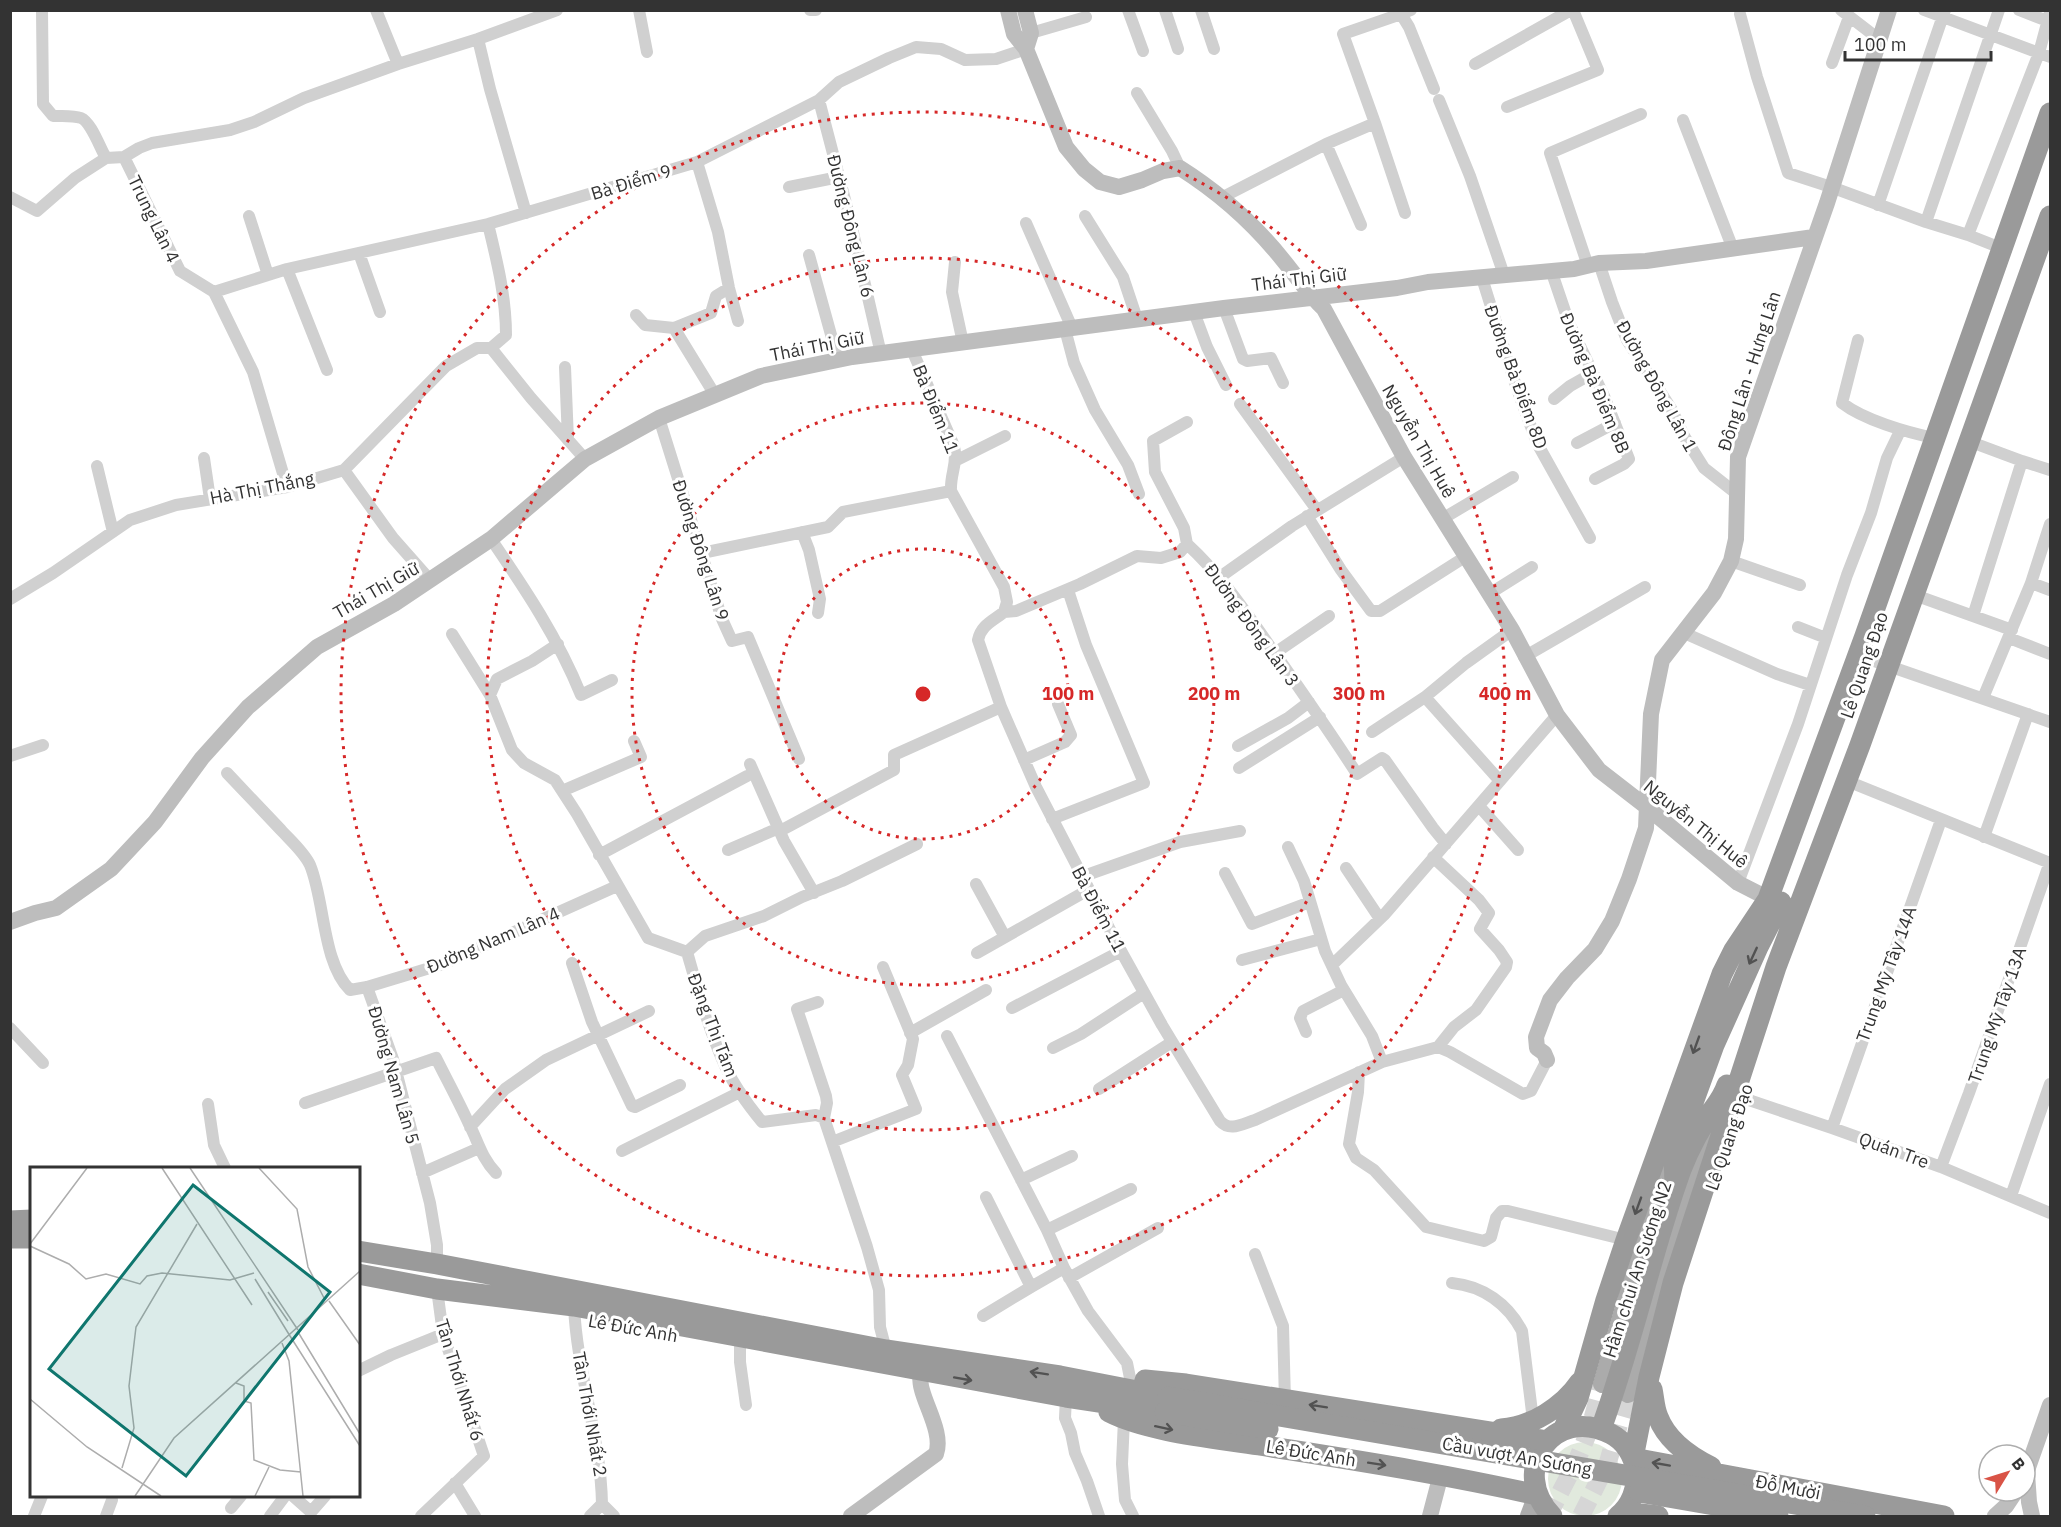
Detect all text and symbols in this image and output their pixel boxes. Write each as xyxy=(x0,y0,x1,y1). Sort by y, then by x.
scale bar xyxy=(1845,24,1990,62)
text: 100 m xyxy=(1854,33,1906,56)
street label: Đường Đông Lân 6 xyxy=(822,152,880,300)
street label: Bà Điểm 9 xyxy=(588,159,674,205)
street label: Trung Lân 4 xyxy=(123,172,185,267)
street label: Thái Thị Giữ xyxy=(1250,262,1349,296)
street label: Đông Lân - Hưng Lân xyxy=(1712,288,1786,454)
street label: Đường Bà Điểm 8D xyxy=(1479,302,1553,452)
street label: Đường Bà Điểm 8B xyxy=(1555,309,1635,457)
street label: Đường Đông Lân 1 xyxy=(1611,316,1703,456)
street label: Thái Thị Giữ xyxy=(768,325,867,366)
street label: Bà Điểm 11 xyxy=(908,361,964,457)
street label: Nguyễn Thị Huê xyxy=(1377,380,1461,502)
street label: Hà Thị Thắng xyxy=(208,467,317,509)
street label: Đường Đông Lân 9 xyxy=(667,477,735,623)
street label: Thái Thị Giữ xyxy=(329,556,424,624)
street label: Đường Đông Lân 3 xyxy=(1200,559,1304,691)
street label: Lê Quang Đạo xyxy=(1835,609,1893,721)
text: 100 m xyxy=(1042,682,1094,705)
text: 200 m xyxy=(1188,682,1240,705)
text: 300 m xyxy=(1333,682,1385,705)
text: 400 m xyxy=(1479,682,1531,705)
centre of rings xyxy=(913,684,933,704)
street label: Nguyễn Thị Huê xyxy=(1639,775,1753,873)
street label: Bà Điểm 11 xyxy=(1067,862,1131,956)
street label: Đường Nam Lân 4 xyxy=(423,901,563,978)
street label: Trung Mỹ Tây 14A xyxy=(1851,902,1921,1045)
street label: Trung Mỹ Tây 13A xyxy=(1963,943,2031,1086)
one-way arrow xyxy=(1747,947,1759,965)
street label: Đặng Thị Tám xyxy=(683,970,743,1080)
street label: Đường Nam Lân 5 xyxy=(363,1003,425,1147)
one-way arrow xyxy=(1690,1035,1701,1054)
street label: Lê Quang Đạo xyxy=(1700,1081,1758,1193)
street label: Quán Tre xyxy=(1856,1127,1932,1173)
inset map xyxy=(30,1167,360,1497)
street label: Hầm chui An Sương N2 xyxy=(1598,1178,1676,1360)
one-way arrow xyxy=(1632,1196,1643,1215)
street label: Lê Đức Anh xyxy=(586,1309,680,1347)
street label: Tân Thới Nhất 6 xyxy=(431,1316,489,1444)
street label: Tân Thới Nhất 2 xyxy=(568,1350,612,1478)
one-way arrow xyxy=(1029,1367,1049,1378)
one-way arrow xyxy=(952,1374,972,1385)
one-way arrow xyxy=(1309,1400,1328,1411)
one-way arrow xyxy=(1154,1423,1173,1434)
street label: Cầu vượt An Sương xyxy=(1440,1432,1594,1481)
street label: Lê Đức Anh xyxy=(1264,1435,1358,1471)
north arrow xyxy=(1977,1443,2037,1503)
text: B xyxy=(2008,1453,2030,1474)
one-way arrow xyxy=(1652,1458,1671,1469)
one-way arrow xyxy=(1367,1459,1386,1470)
street label: Đỗ Mười xyxy=(1753,1469,1823,1505)

